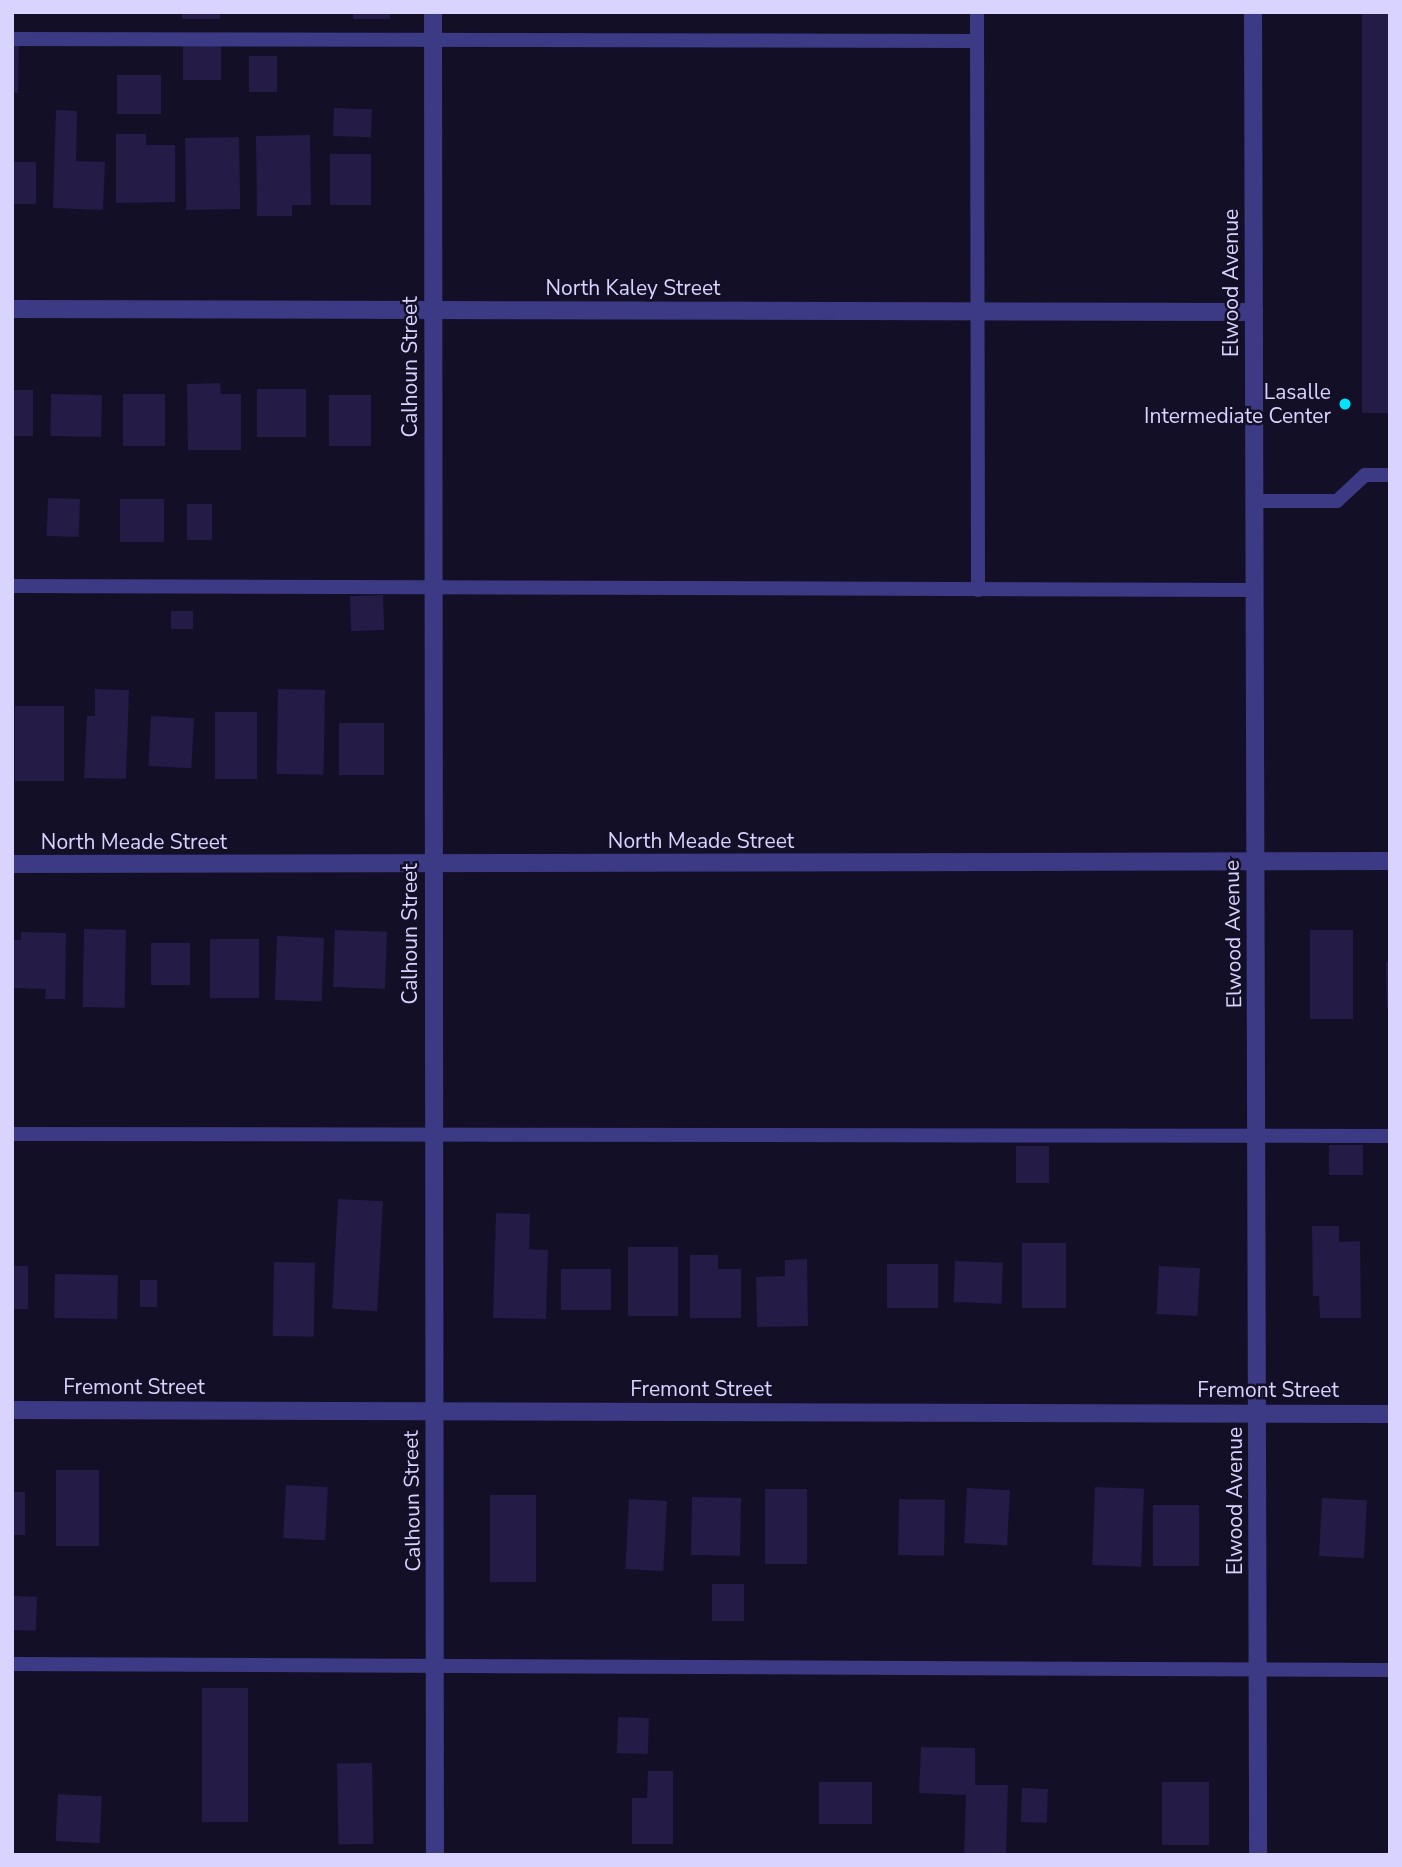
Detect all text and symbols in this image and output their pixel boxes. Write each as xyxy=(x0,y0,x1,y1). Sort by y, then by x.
street label: Elwood Avenue xyxy=(1218,209,1244,357)
street label: North Kaley Street xyxy=(546,275,720,301)
street label: Calhoun Street xyxy=(397,296,423,438)
place label: Lasalle Intermediate Center xyxy=(1144,379,1331,429)
marker: Lasalle Intermediate Center xyxy=(1337,396,1353,412)
street label: North Meade Street xyxy=(608,828,794,854)
street label: North Meade Street xyxy=(41,829,227,855)
street label: Elwood Avenue xyxy=(1219,860,1247,1008)
street label: Calhoun Street xyxy=(397,863,423,1005)
street label: Fremont Street xyxy=(63,1374,205,1400)
street label: Fremont Street xyxy=(630,1376,772,1402)
street label: Fremont Street xyxy=(1197,1377,1339,1403)
street label: Elwood Avenue xyxy=(1222,1427,1248,1575)
street label: Calhoun Street xyxy=(398,1430,426,1572)

